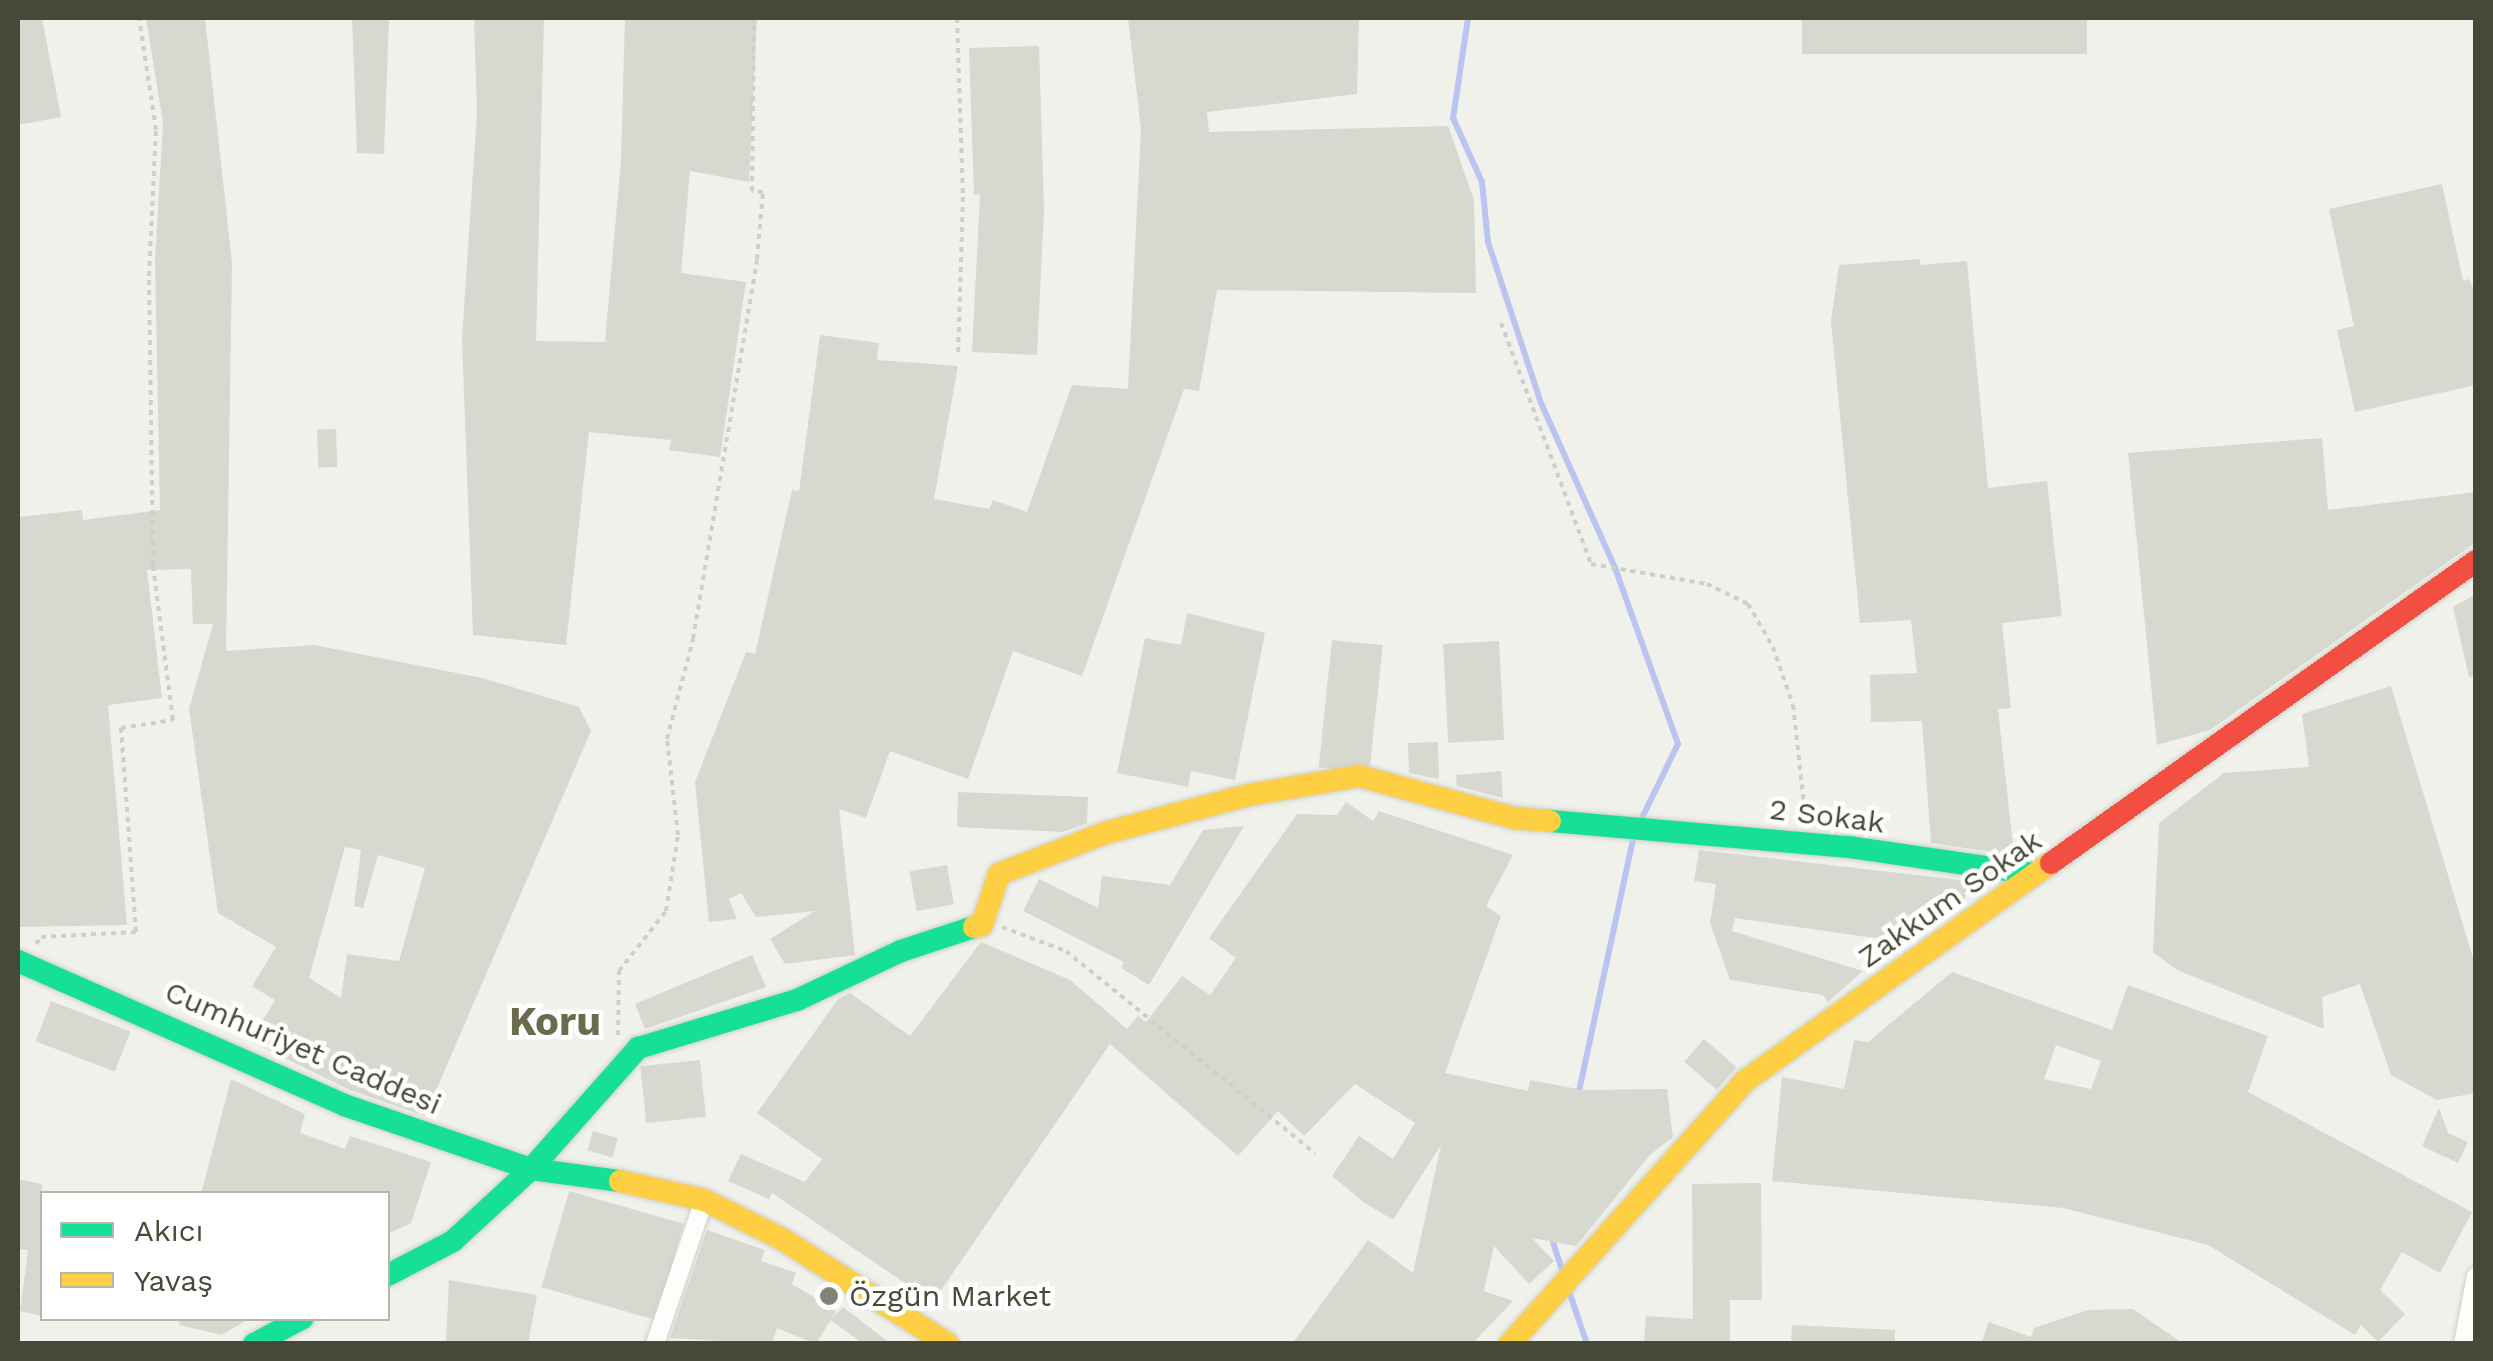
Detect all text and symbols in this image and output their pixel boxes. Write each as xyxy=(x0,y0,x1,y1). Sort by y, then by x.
street label: 2 Sokak xyxy=(1767,791,1887,841)
street label: Zakkum Sokak xyxy=(1852,823,2048,975)
street label: Cumhuriyet Caddesi xyxy=(160,974,446,1122)
district label: Koru xyxy=(509,998,601,1046)
legend xyxy=(40,1191,390,1321)
text: Akıcı xyxy=(134,1213,204,1248)
text: Yavaş xyxy=(134,1263,213,1298)
place label: Özgün Market xyxy=(849,1278,1051,1314)
marker: Özgün Market xyxy=(818,1285,840,1307)

